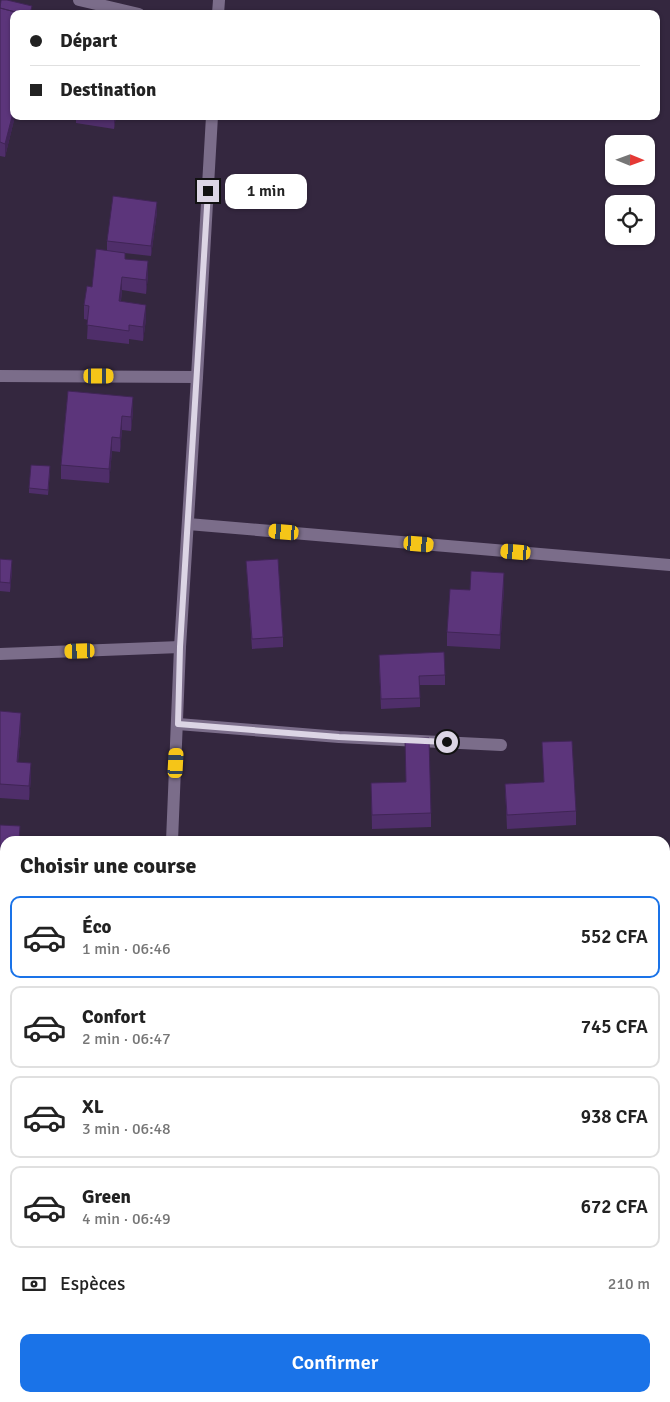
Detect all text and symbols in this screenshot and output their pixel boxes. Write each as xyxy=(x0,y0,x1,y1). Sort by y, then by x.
text: Départ xyxy=(60,29,117,53)
text: Destination xyxy=(60,78,156,102)
north arrow xyxy=(605,135,655,185)
map controls xyxy=(605,135,655,245)
callout: 1 min xyxy=(226,174,308,208)
route end xyxy=(197,180,219,202)
text: 1 min xyxy=(247,181,285,201)
button: locate xyxy=(605,195,655,245)
car xyxy=(84,369,114,384)
car xyxy=(268,523,299,541)
car xyxy=(403,535,434,553)
car xyxy=(500,543,531,561)
car xyxy=(64,643,95,659)
route start xyxy=(436,731,458,753)
car xyxy=(167,748,184,778)
text: Choisir une course xyxy=(20,852,196,879)
icon: car xyxy=(22,915,67,960)
text: Éco xyxy=(82,915,112,939)
text: 552 CFA xyxy=(581,925,648,949)
text: 1 min · 06:46 xyxy=(82,939,171,959)
icon: car xyxy=(22,1005,67,1050)
text: Confort xyxy=(82,1005,146,1029)
text: 745 CFA xyxy=(581,1015,648,1039)
text: 2 min · 06:47 xyxy=(82,1029,171,1049)
icon: car xyxy=(22,1095,67,1140)
text: XL xyxy=(82,1095,104,1119)
text: 938 CFA xyxy=(581,1105,648,1129)
text: 3 min · 06:48 xyxy=(82,1119,171,1139)
icon: car xyxy=(22,1185,67,1230)
text: Green xyxy=(82,1185,131,1209)
text: 672 CFA xyxy=(581,1195,648,1219)
text: 4 min · 06:49 xyxy=(82,1209,171,1229)
icon: cash xyxy=(20,1270,48,1298)
text: Espèces xyxy=(60,1272,125,1296)
text: 210 m xyxy=(608,1274,650,1294)
button: Confirmer xyxy=(20,1334,650,1392)

